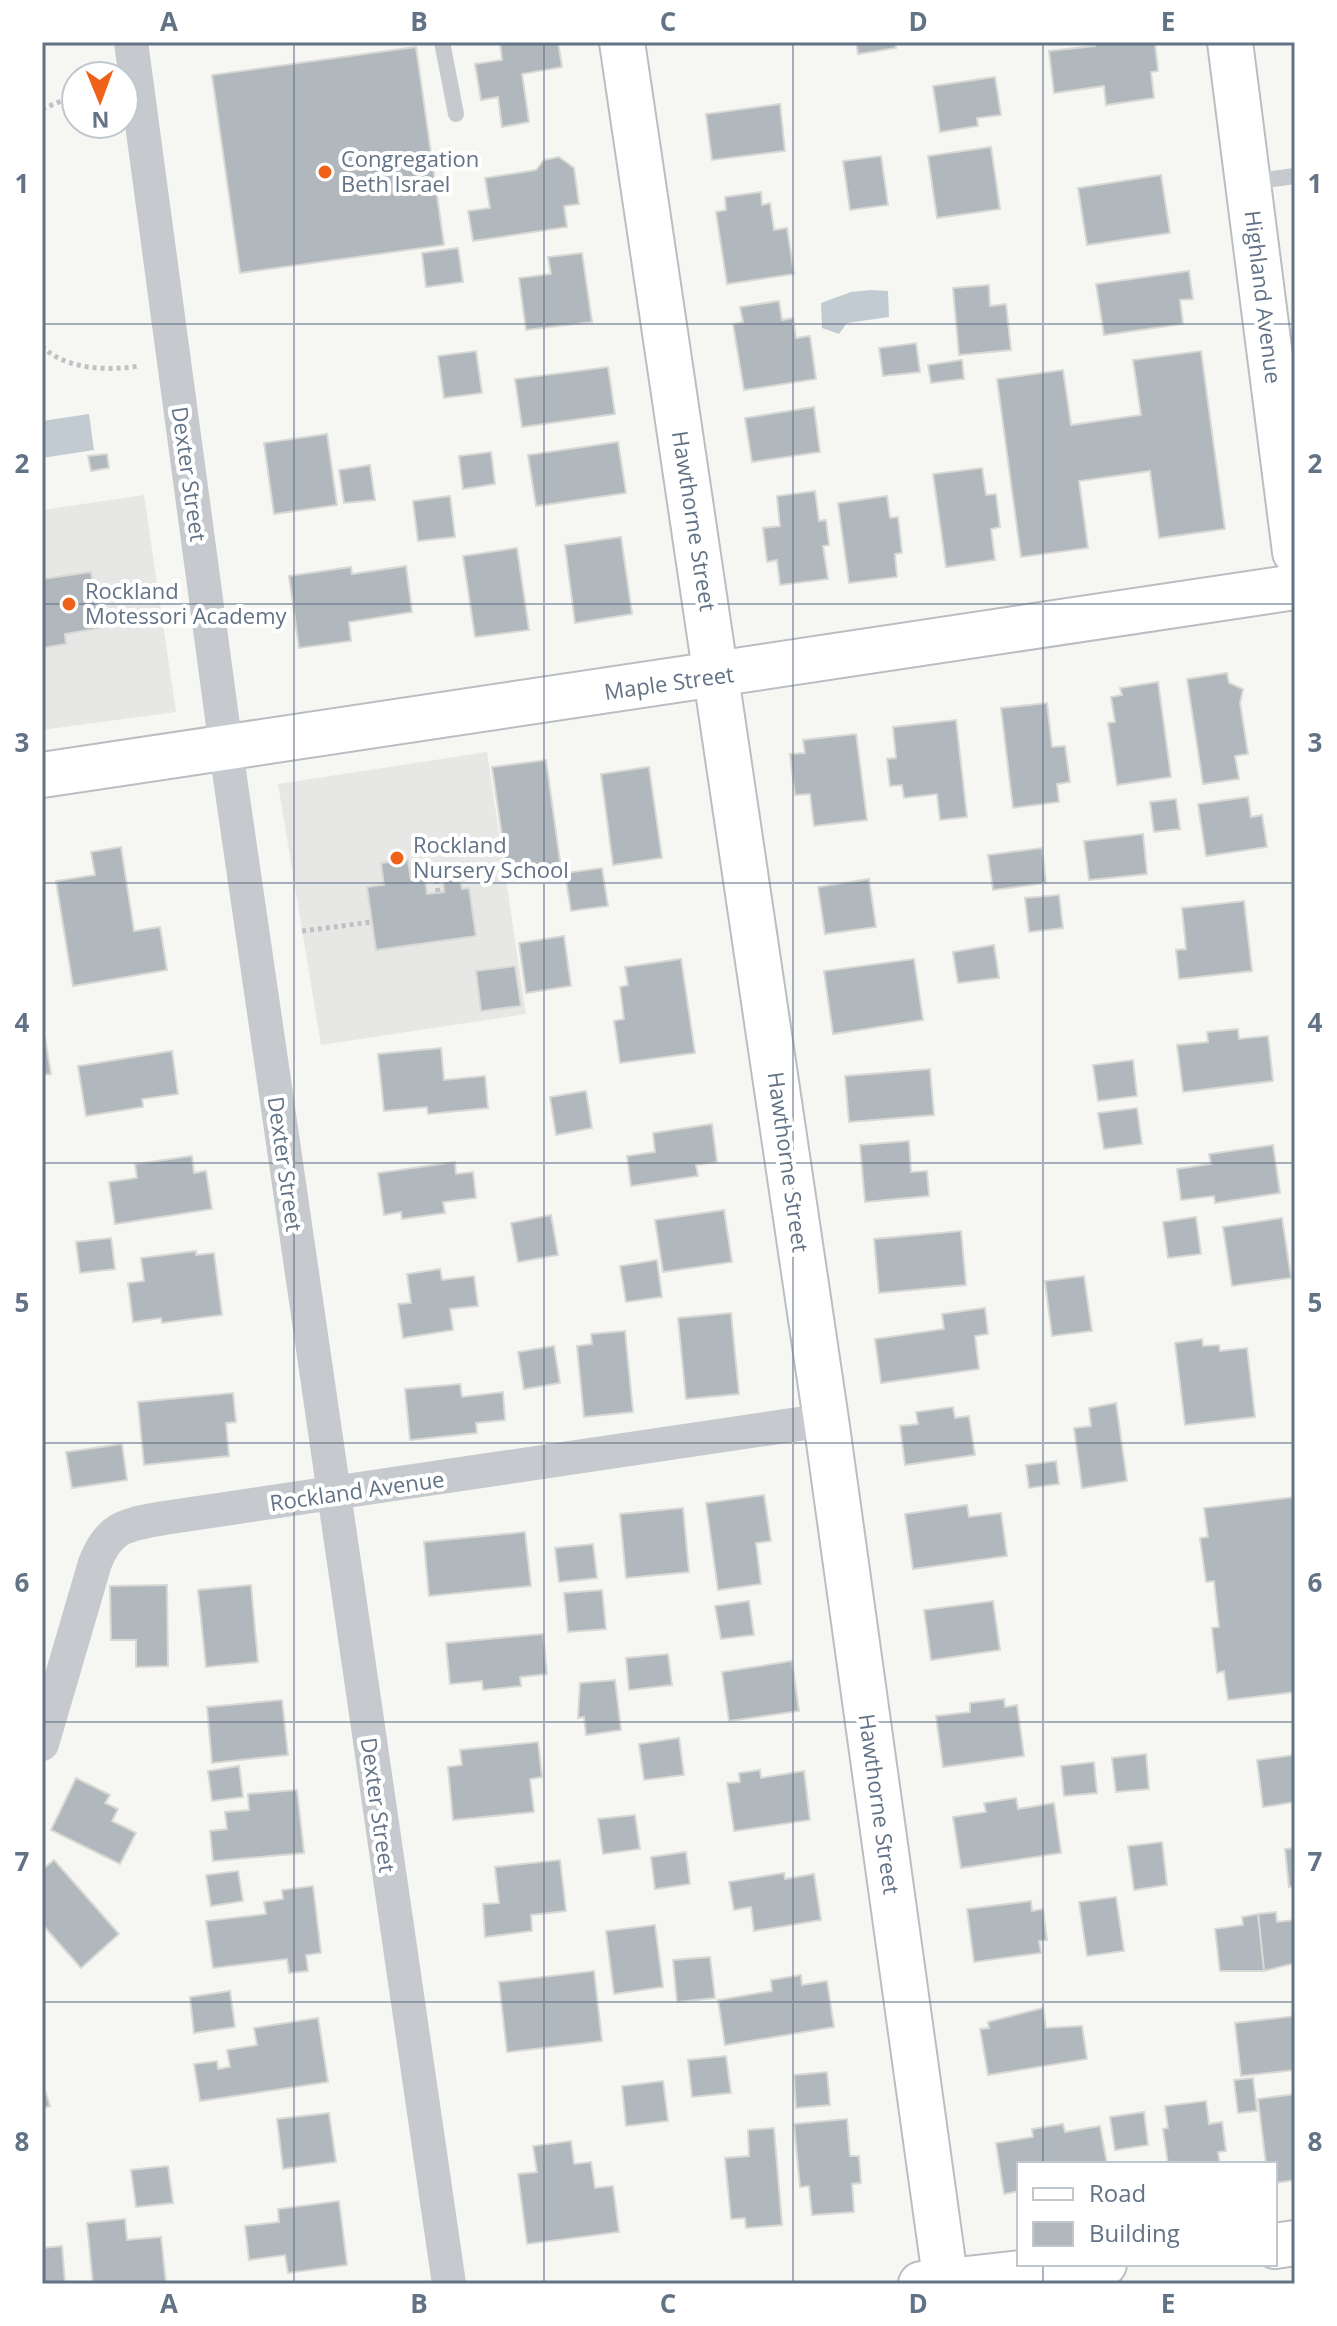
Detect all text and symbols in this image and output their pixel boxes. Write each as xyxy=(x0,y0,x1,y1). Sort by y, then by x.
text: A xyxy=(160,3,178,39)
text: B xyxy=(410,3,428,39)
text: C xyxy=(660,3,676,39)
text: D xyxy=(908,3,928,39)
text: E xyxy=(1161,3,1175,39)
north arrow xyxy=(60,60,140,140)
text: N xyxy=(91,106,110,136)
place label: Congregation Beth Israel xyxy=(341,143,479,198)
marker: Congregation Beth Israel xyxy=(316,163,334,181)
text: 1 xyxy=(15,165,29,201)
text: 1 xyxy=(1308,165,1322,201)
street label: Highland Avenue xyxy=(1238,209,1289,385)
street label: Dexter Street xyxy=(166,404,214,544)
street label: Hawthorne Street xyxy=(666,429,724,613)
text: 2 xyxy=(15,445,30,481)
text: 2 xyxy=(1308,445,1323,481)
place label: Rockland Motessori Academy xyxy=(85,575,288,630)
marker: Rockland Motessori Academy xyxy=(60,595,78,613)
street label: Maple Street xyxy=(602,658,736,706)
text: 3 xyxy=(15,724,29,760)
text: 3 xyxy=(1308,724,1322,760)
place label: Rockland Nursery School xyxy=(413,829,569,884)
marker: Rockland Nursery School xyxy=(388,849,406,867)
text: 4 xyxy=(15,1004,30,1040)
text: 4 xyxy=(1308,1004,1323,1040)
street label: Hawthorne Street xyxy=(761,1070,817,1254)
street label: Dexter Street xyxy=(262,1094,310,1234)
text: 5 xyxy=(15,1284,29,1320)
text: 5 xyxy=(1308,1284,1322,1320)
street label: Rockland Avenue xyxy=(268,1463,446,1517)
text: 6 xyxy=(15,1564,30,1600)
text: 6 xyxy=(1308,1564,1323,1600)
street label: Hawthorne Street xyxy=(852,1712,908,1896)
street label: Dexter Street xyxy=(355,1735,403,1875)
text: 7 xyxy=(15,1843,30,1879)
text: 7 xyxy=(1308,1843,1323,1879)
text: 8 xyxy=(15,2123,29,2159)
text: 8 xyxy=(1308,2123,1322,2159)
legend xyxy=(1017,2162,1277,2266)
text: Road xyxy=(1089,2176,1146,2209)
text: Building xyxy=(1089,2216,1180,2249)
text: A xyxy=(160,2285,178,2321)
text: B xyxy=(410,2285,428,2321)
text: C xyxy=(660,2285,676,2321)
text: D xyxy=(908,2285,928,2321)
text: E xyxy=(1161,2285,1175,2321)

